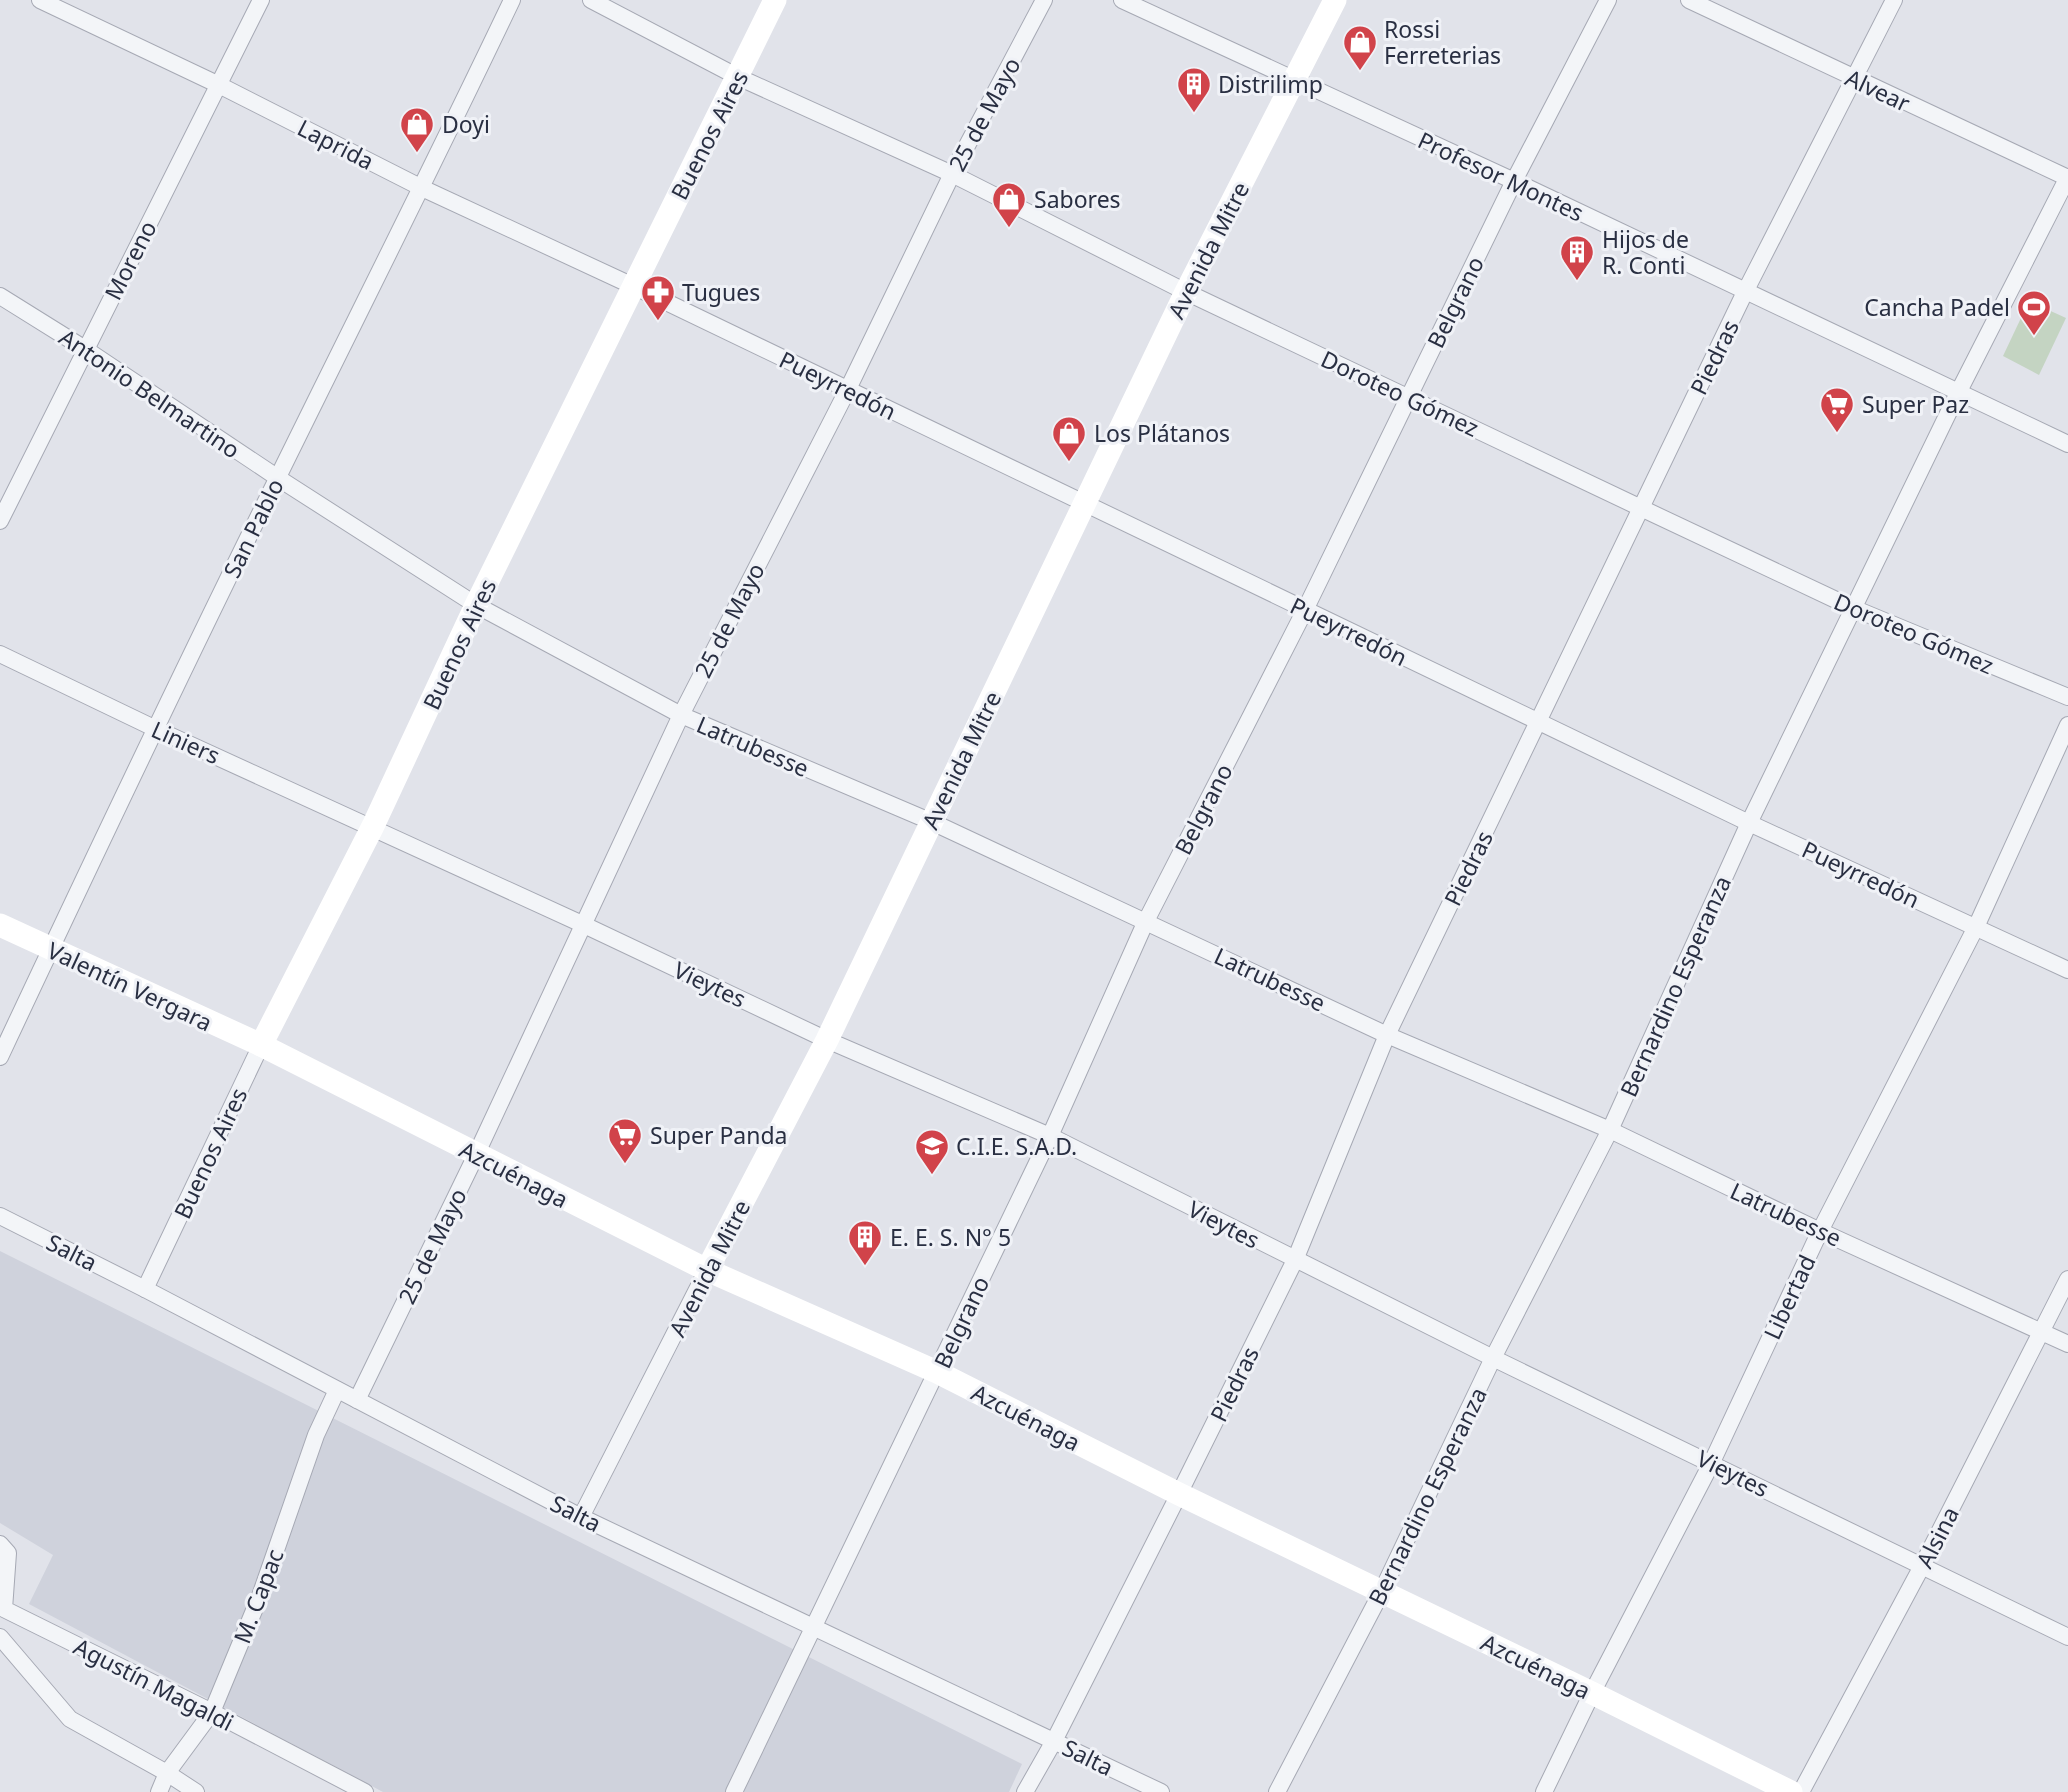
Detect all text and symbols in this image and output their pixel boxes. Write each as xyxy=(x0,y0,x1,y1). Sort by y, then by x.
place label: Rossi Ferreterias xyxy=(1384,13,1501,71)
shop icon: Rossi Ferreterias xyxy=(1341,23,1379,72)
street label: 25 de Mayo xyxy=(941,51,1027,177)
street label: Alvear xyxy=(1841,61,1916,119)
street label: Buenos Aires xyxy=(663,65,755,205)
building icon: Distrilimp xyxy=(1175,65,1213,114)
place label: Distrilimp xyxy=(1218,68,1323,100)
shop icon: Doyi xyxy=(398,105,436,154)
place label: Doyi xyxy=(442,108,490,140)
street label: Laprida xyxy=(292,111,380,177)
street label: Profesor Montes xyxy=(1413,124,1589,228)
street label: Avenida Mitre xyxy=(1160,176,1256,324)
shop icon: Sabores xyxy=(990,180,1028,229)
place label: Sabores xyxy=(1034,183,1121,215)
street label: Moreno xyxy=(96,215,164,305)
place label: Hijos de R. Conti xyxy=(1602,223,1689,281)
building icon: Hijos de R. Conti xyxy=(1558,233,1596,282)
street label: Belgrano xyxy=(1419,251,1491,353)
pharmacy icon: Tugues xyxy=(639,273,677,322)
place label: Tugues xyxy=(682,276,760,308)
sports icon: Cancha Padel xyxy=(2015,288,2053,337)
place label: Cancha Padel xyxy=(1864,291,2010,323)
street label: Piedras xyxy=(1682,314,1746,400)
street label: Antonio Belmartino xyxy=(53,321,247,465)
street label: Doroteo Gómez xyxy=(1316,342,1484,444)
street label: Pueyrredón xyxy=(774,343,902,427)
supermarket icon: Super Paz xyxy=(1818,385,1856,434)
place label: Super Paz xyxy=(1862,388,1969,420)
shop icon: Los Plátanos xyxy=(1050,414,1088,463)
place label: Los Plátanos xyxy=(1094,417,1230,449)
street label: San Pablo xyxy=(215,473,291,583)
street label: 25 de Mayo xyxy=(686,557,772,683)
street label: Buenos Aires xyxy=(415,573,503,715)
street label: Doroteo Gómez xyxy=(1829,585,1999,681)
street label: Pueyrredón xyxy=(1285,589,1413,673)
street label: Avenida Mitre xyxy=(914,686,1008,834)
street label: Latrubesse xyxy=(692,708,814,784)
street label: Liniers xyxy=(147,713,225,771)
street label: Belgrano xyxy=(1166,758,1240,860)
street label: Piedras xyxy=(1436,825,1500,911)
street label: Pueyrredón xyxy=(1797,833,1925,915)
street label: Bernardino Esperanza xyxy=(1612,871,1738,1101)
street label: Valentín Vergara xyxy=(42,934,218,1038)
street label: Latrubesse xyxy=(1209,939,1331,1019)
street label: Vieytes xyxy=(669,953,751,1015)
street label: Buenos Aires xyxy=(166,1082,254,1224)
supermarket icon: Super Panda xyxy=(606,1116,644,1165)
place label: Super Panda xyxy=(650,1119,788,1151)
school or university icon: C.I.E. S.A.D. xyxy=(913,1127,951,1176)
place label: C.I.E. S.A.D. xyxy=(956,1130,1077,1162)
street label: Azcuénaga xyxy=(454,1133,574,1215)
street label: Latrubesse xyxy=(1725,1174,1847,1254)
street label: 25 de Mayo xyxy=(390,1183,474,1309)
street label: Vieytes xyxy=(1183,1192,1265,1256)
street label: Avenida Mitre xyxy=(661,1194,757,1342)
building icon: E. E. S. N° 5 xyxy=(846,1218,884,1267)
place label: E. E. S. N° 5 xyxy=(890,1221,1011,1253)
street label: Salta xyxy=(41,1226,103,1278)
street label: Libertad xyxy=(1755,1249,1823,1345)
street label: Belgrano xyxy=(926,1271,996,1373)
street label: Piedras xyxy=(1202,1341,1266,1427)
street label: Azcuénaga xyxy=(966,1376,1086,1458)
street label: Bernardino Esperanza xyxy=(1360,1382,1494,1610)
street label: Vieytes xyxy=(1692,1442,1774,1504)
street label: Salta xyxy=(545,1487,607,1539)
street label: Alsina xyxy=(1908,1501,1966,1573)
street label: M. Capac xyxy=(225,1544,291,1648)
street label: Azcuénaga xyxy=(1476,1626,1596,1706)
street label: Agustín Magaldi xyxy=(69,1630,239,1738)
street label: Salta xyxy=(1057,1731,1119,1783)

